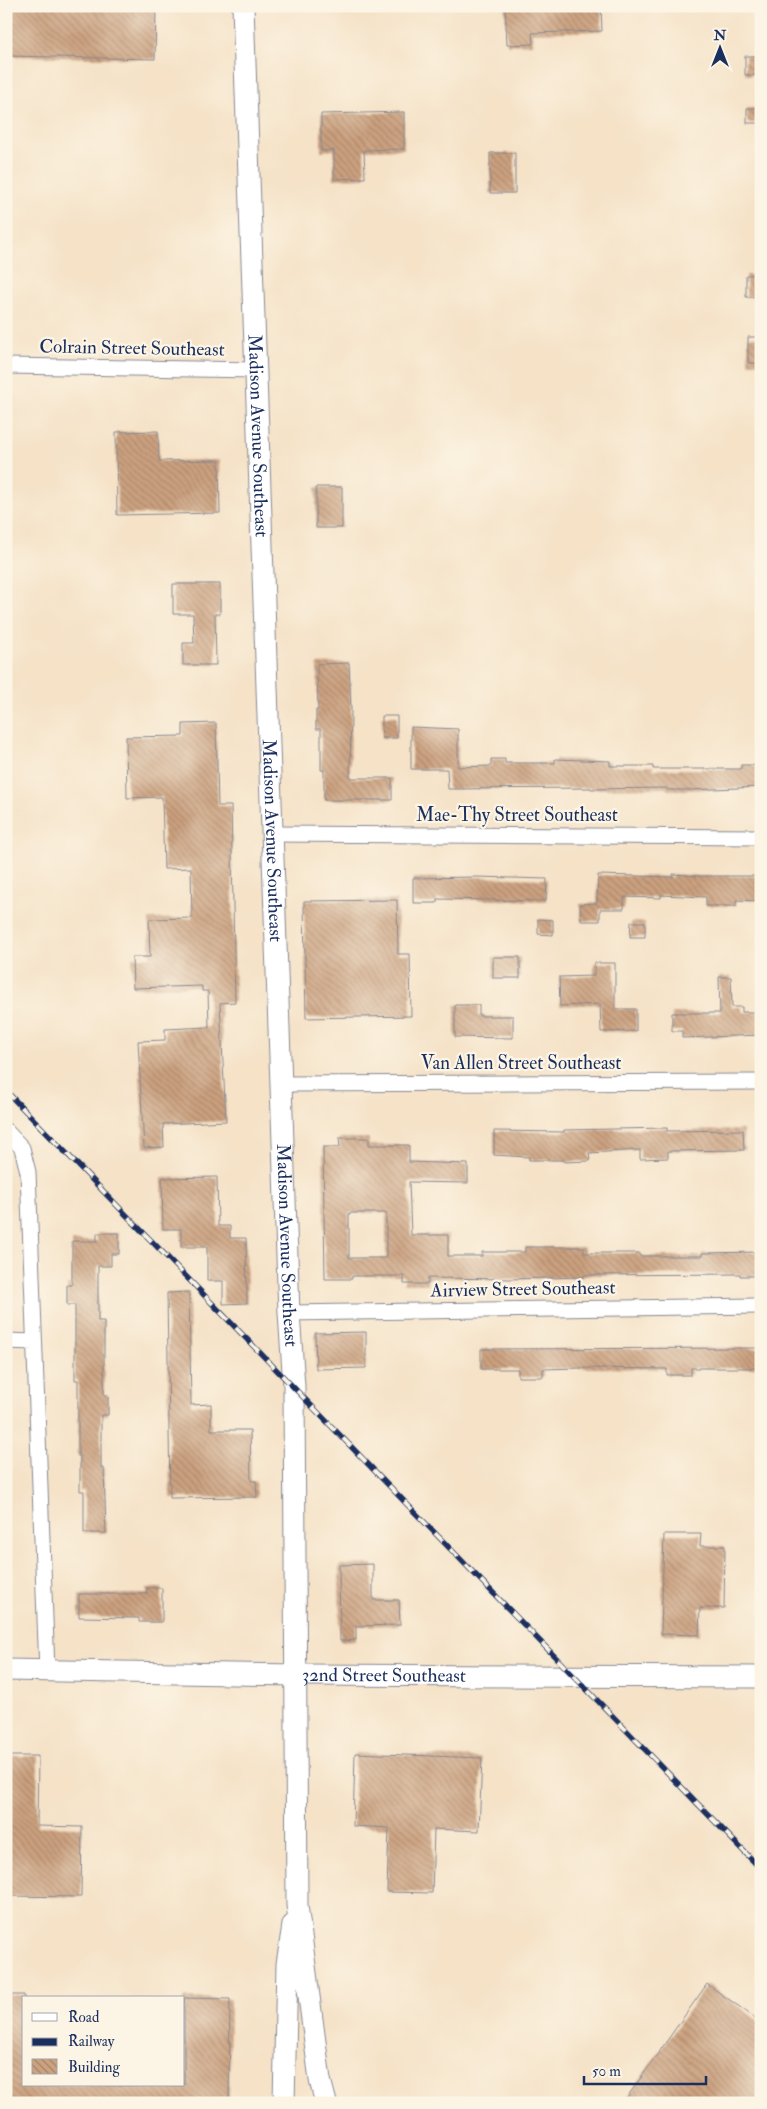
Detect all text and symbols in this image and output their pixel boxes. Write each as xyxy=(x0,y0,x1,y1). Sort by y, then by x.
north arrow xyxy=(694,22,744,72)
text: N xyxy=(713,27,727,44)
street label: Colrain Street Southeast xyxy=(39,334,225,362)
street label: Madison Avenue Southeast xyxy=(243,334,274,538)
street label: Madison Avenue Southeast xyxy=(257,739,288,942)
street label: Mae-Thy Street Southeast xyxy=(416,803,618,827)
street label: Van Allen Street Southeast xyxy=(421,1051,621,1075)
street label: Madison Avenue Southeast xyxy=(271,1143,303,1347)
street label: Airview Street Southeast xyxy=(429,1275,616,1303)
street label: 32nd Street Southeast xyxy=(302,1663,466,1688)
legend xyxy=(22,1996,185,2086)
text: Road xyxy=(68,2008,100,2027)
text: Railway xyxy=(68,2032,115,2051)
scale bar xyxy=(584,2054,707,2086)
text: Building xyxy=(68,2058,120,2077)
text: 50 m xyxy=(592,2062,621,2081)

